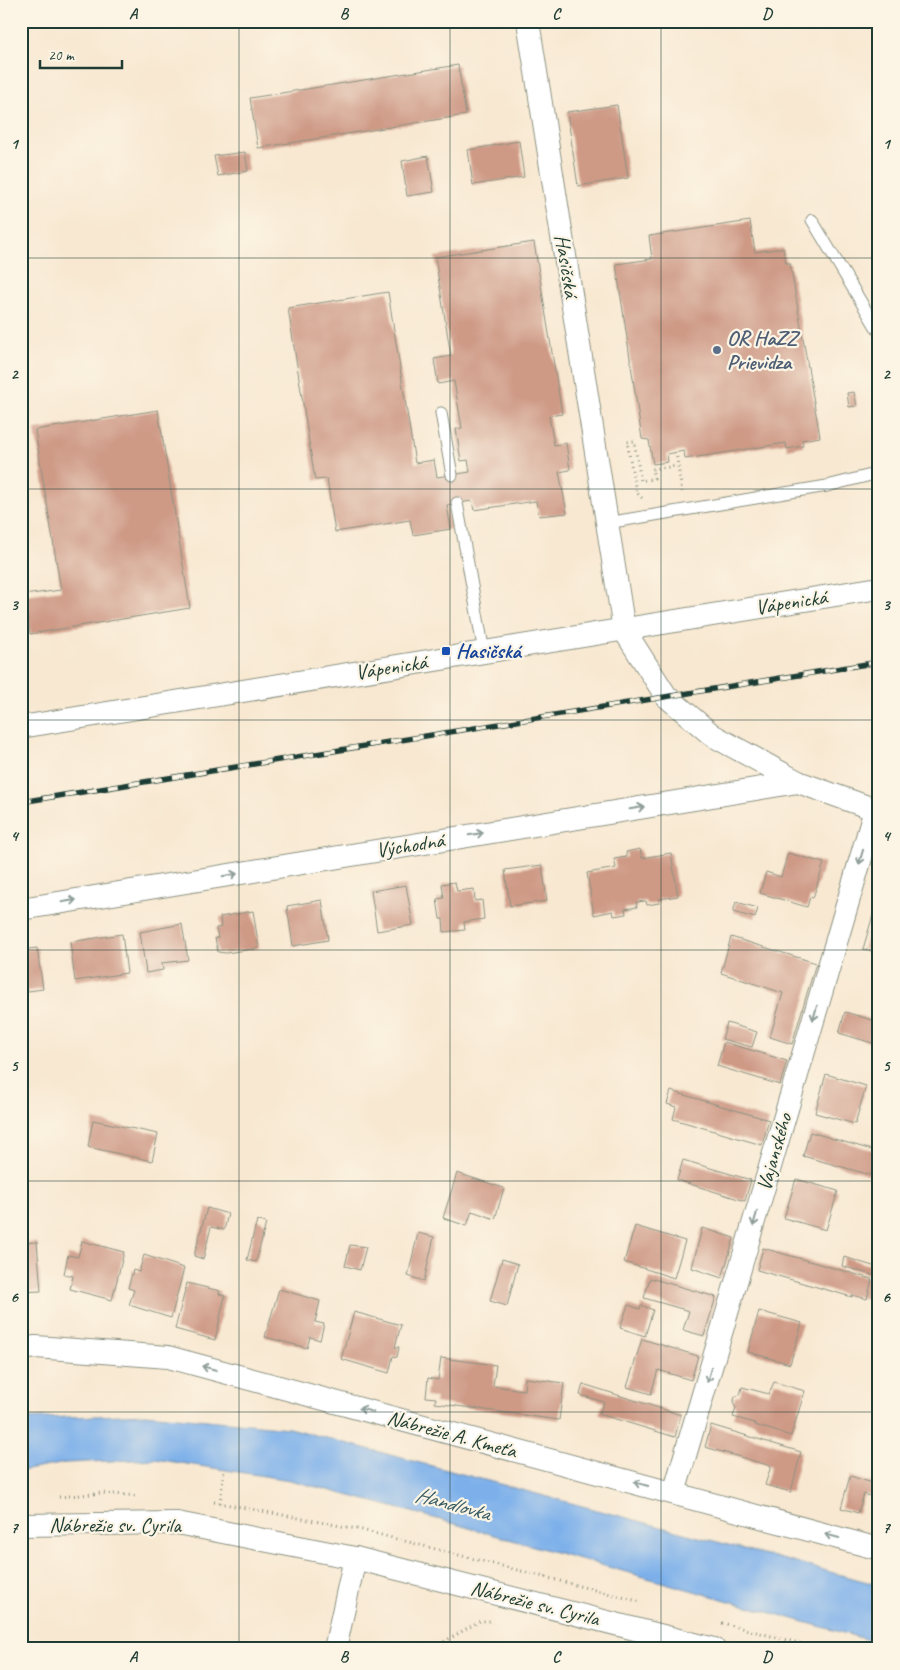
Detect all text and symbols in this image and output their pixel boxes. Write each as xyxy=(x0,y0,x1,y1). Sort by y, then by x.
text: A xyxy=(129,4,139,24)
text: B xyxy=(340,4,350,24)
text: C xyxy=(552,4,562,24)
text: D xyxy=(762,4,773,24)
scale bar xyxy=(40,38,122,70)
text: 20 m xyxy=(48,46,75,65)
text: 1 xyxy=(10,134,19,154)
text: 1 xyxy=(882,134,891,154)
street label: Hasičská xyxy=(549,233,585,301)
place label: OR HaZZ Prievidza xyxy=(727,325,801,375)
marker: OR HaZZ Prievidza xyxy=(711,344,723,356)
text: 2 xyxy=(10,364,19,384)
text: 2 xyxy=(882,364,891,384)
street label: Vápenická xyxy=(753,583,831,620)
text: 3 xyxy=(10,595,19,615)
text: 3 xyxy=(882,595,891,615)
place label: Hasičská xyxy=(456,638,523,664)
marker: Hasičská xyxy=(440,645,452,657)
street label: Vápenická xyxy=(353,648,431,685)
one-way arrow xyxy=(628,803,644,813)
text: 4 xyxy=(10,826,19,846)
street label: Východná xyxy=(374,826,448,863)
text: 4 xyxy=(882,826,891,846)
one-way arrow xyxy=(468,829,484,839)
one-way arrow xyxy=(856,849,866,865)
one-way arrow xyxy=(221,869,237,879)
one-way arrow xyxy=(61,895,77,905)
one-way arrow xyxy=(810,1005,820,1021)
text: 5 xyxy=(11,1056,20,1076)
text: 5 xyxy=(883,1056,892,1076)
street label: Vajanského xyxy=(751,1109,798,1194)
one-way arrow xyxy=(749,1211,759,1227)
text: 6 xyxy=(10,1287,19,1307)
text: 6 xyxy=(882,1287,891,1307)
one-way arrow xyxy=(201,1363,217,1372)
one-way arrow xyxy=(703,1367,713,1383)
street label: Nábrežie A. Kmeťa xyxy=(384,1404,521,1464)
one-way arrow xyxy=(358,1405,374,1415)
one-way arrow xyxy=(634,1479,650,1489)
water label: Handlovka xyxy=(412,1481,496,1528)
street label: Nábrežie sv. Cyrila xyxy=(49,1512,182,1538)
text: 7 xyxy=(10,1518,19,1538)
text: 7 xyxy=(882,1518,891,1538)
one-way arrow xyxy=(824,1531,840,1540)
street label: Nábrežie sv. Cyrila xyxy=(468,1574,604,1632)
text: A xyxy=(129,1647,139,1667)
text: B xyxy=(340,1647,350,1667)
text: C xyxy=(552,1647,562,1667)
text: D xyxy=(762,1647,773,1667)

